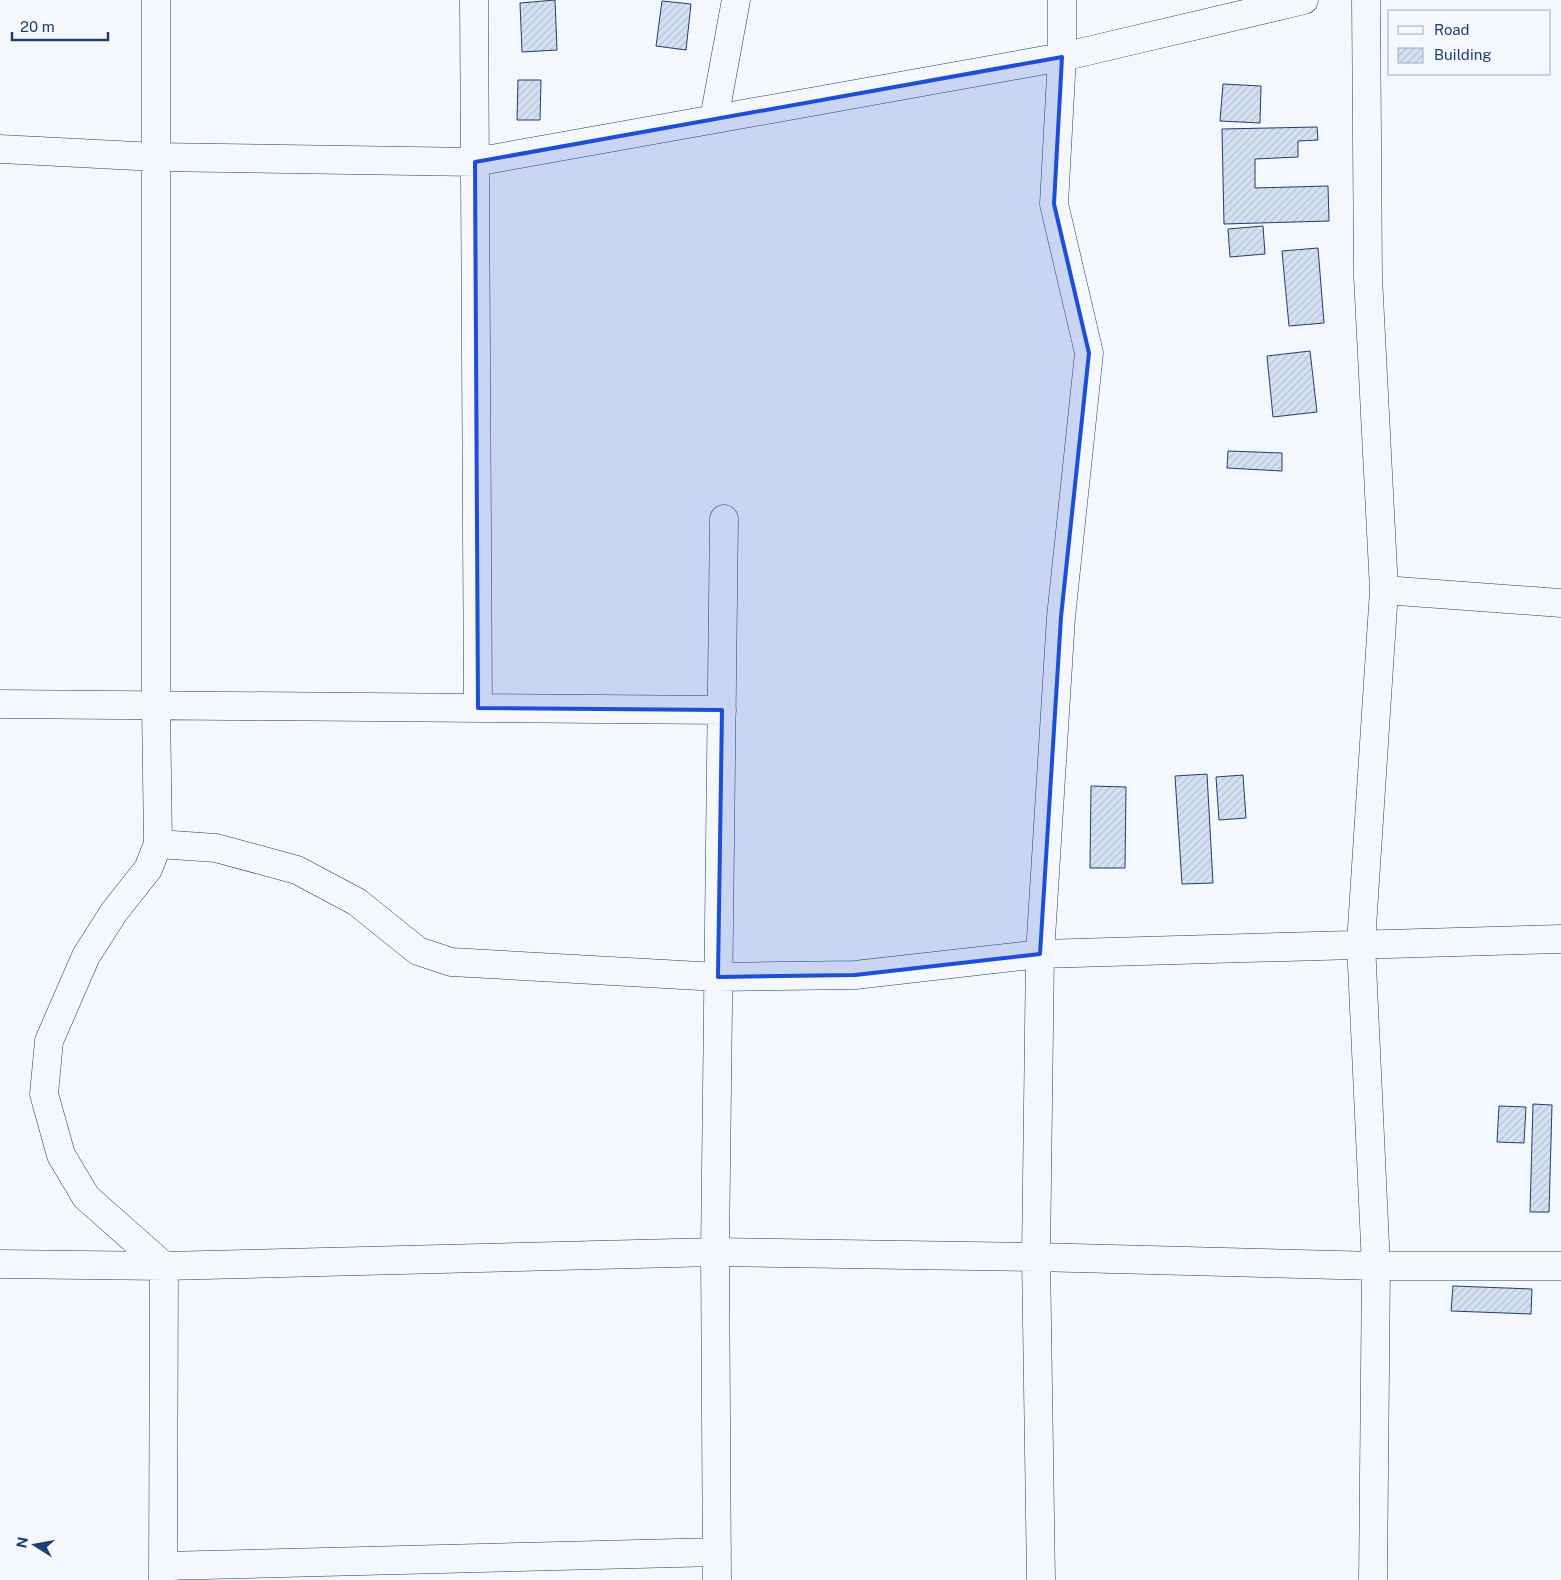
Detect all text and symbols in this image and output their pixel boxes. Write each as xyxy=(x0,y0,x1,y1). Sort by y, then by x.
scale bar xyxy=(12,10,109,42)
legend xyxy=(1388,10,1551,75)
text: 20 m xyxy=(20,18,55,35)
text: Road xyxy=(1434,21,1470,38)
text: Building xyxy=(1434,46,1492,63)
north arrow xyxy=(10,1520,60,1570)
text: N xyxy=(13,1536,31,1549)

